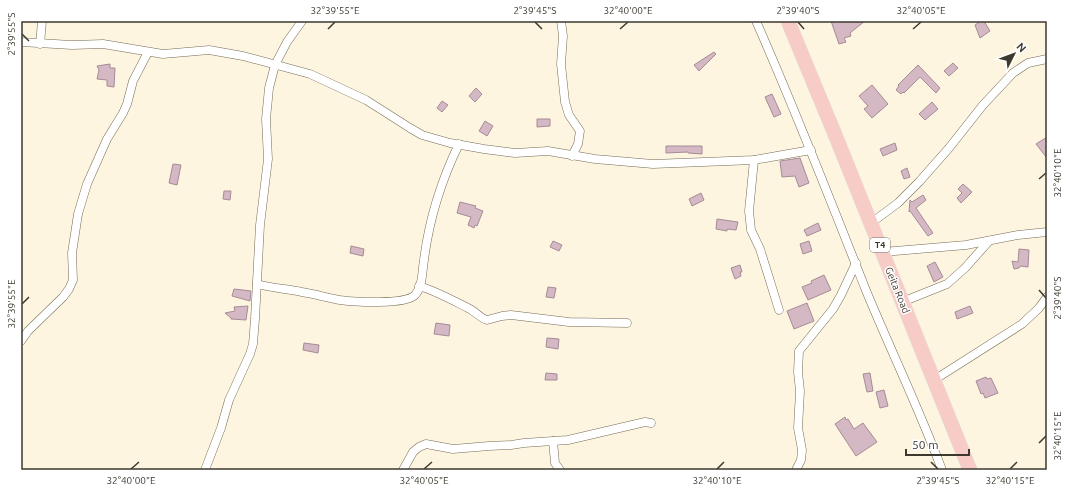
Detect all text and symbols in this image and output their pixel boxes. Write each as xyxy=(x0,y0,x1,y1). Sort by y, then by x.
text: 32°39'55"E xyxy=(310,5,360,16)
text: 2°39'45"S xyxy=(513,5,557,16)
text: 32°40'00"E xyxy=(603,5,653,16)
text: 2°39'40"S xyxy=(776,5,820,16)
text: 32°40'05"E xyxy=(896,5,946,16)
text: 2°39'55"S xyxy=(6,12,17,56)
north arrow xyxy=(994,34,1034,74)
text: N xyxy=(1014,40,1029,54)
text: 32°40'10"E xyxy=(1052,148,1063,198)
road number: T4 xyxy=(870,238,890,252)
street label: Geita Road xyxy=(883,265,912,315)
text: 2°39'40"S xyxy=(1052,276,1063,320)
text: 32°39'55"E xyxy=(6,279,17,329)
text: 32°40'15"E xyxy=(1052,411,1063,461)
scale bar xyxy=(906,431,969,457)
text: 50 m xyxy=(912,438,939,451)
text: 32°40'00"E xyxy=(106,475,156,486)
text: 32°40'05"E xyxy=(399,475,449,486)
text: 32°40'10"E xyxy=(692,475,742,486)
text: 2°39'45"S xyxy=(916,475,960,486)
text: 32°40'15"E xyxy=(985,475,1035,486)

